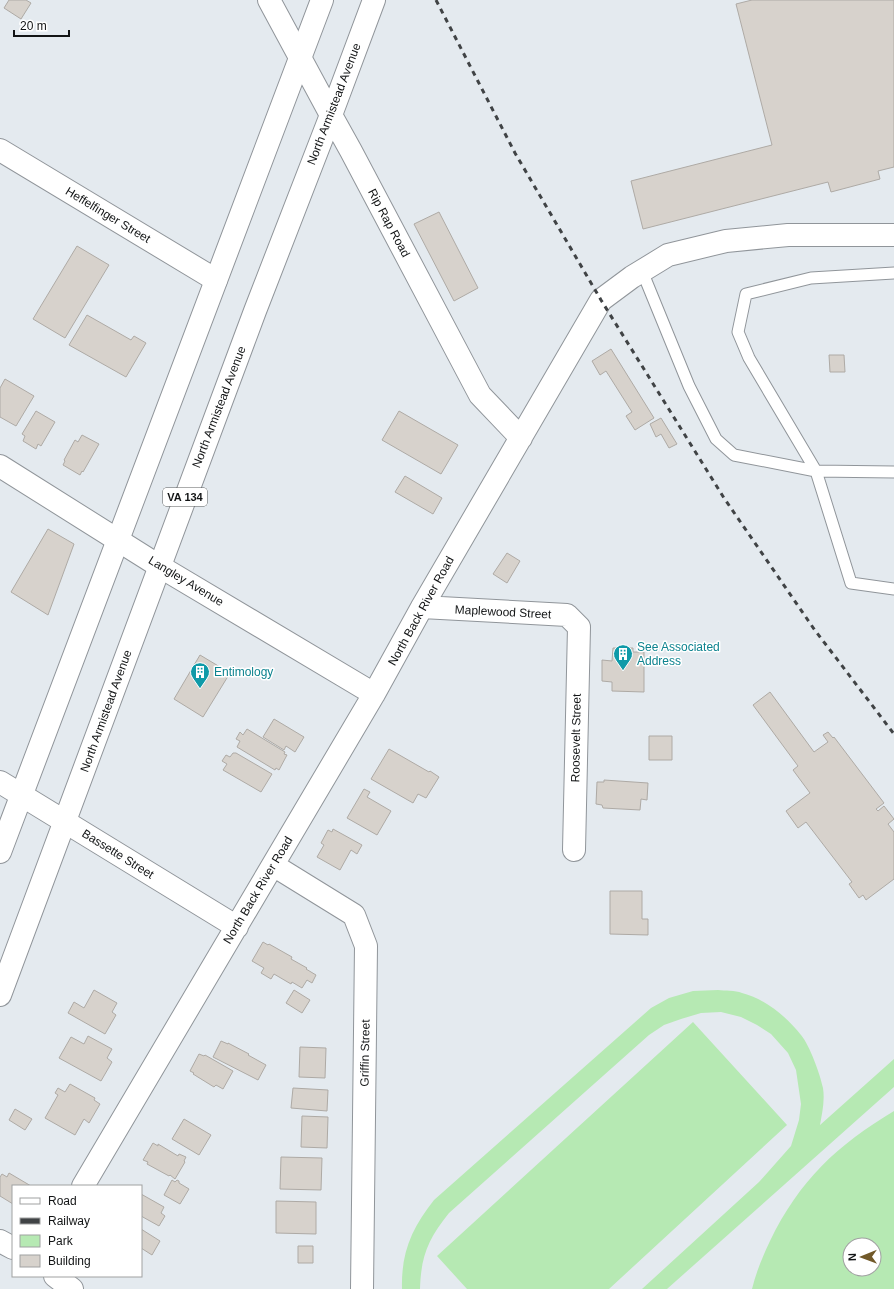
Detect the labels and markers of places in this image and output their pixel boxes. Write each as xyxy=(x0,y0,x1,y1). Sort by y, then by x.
place label: See Associated Address xyxy=(637,640,720,668)
building icon: See Associated Address xyxy=(612,643,634,671)
building icon: Entimology xyxy=(189,661,211,689)
place label: Entimology xyxy=(214,665,273,679)

